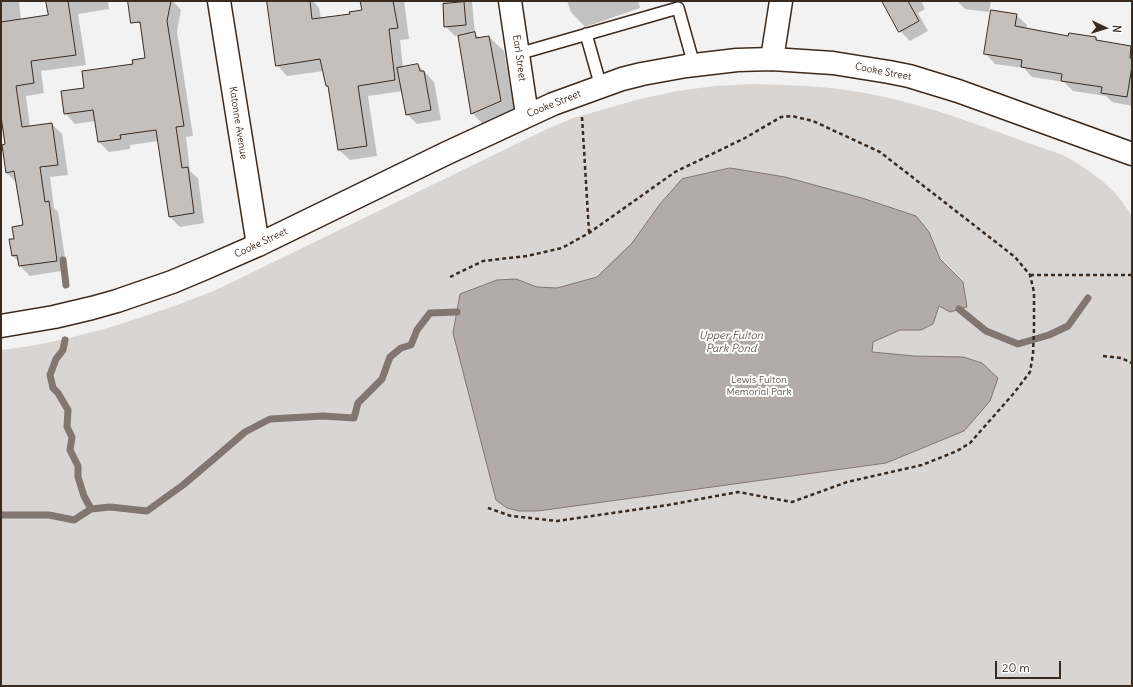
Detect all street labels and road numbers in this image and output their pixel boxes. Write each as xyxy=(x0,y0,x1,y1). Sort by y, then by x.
street label: Earl Street xyxy=(510,34,528,82)
street label: Cooke Street xyxy=(854,61,912,83)
street label: Katonne Avenue xyxy=(226,86,250,160)
street label: Cooke Street xyxy=(525,88,583,120)
street label: Cooke Street xyxy=(233,225,289,261)

